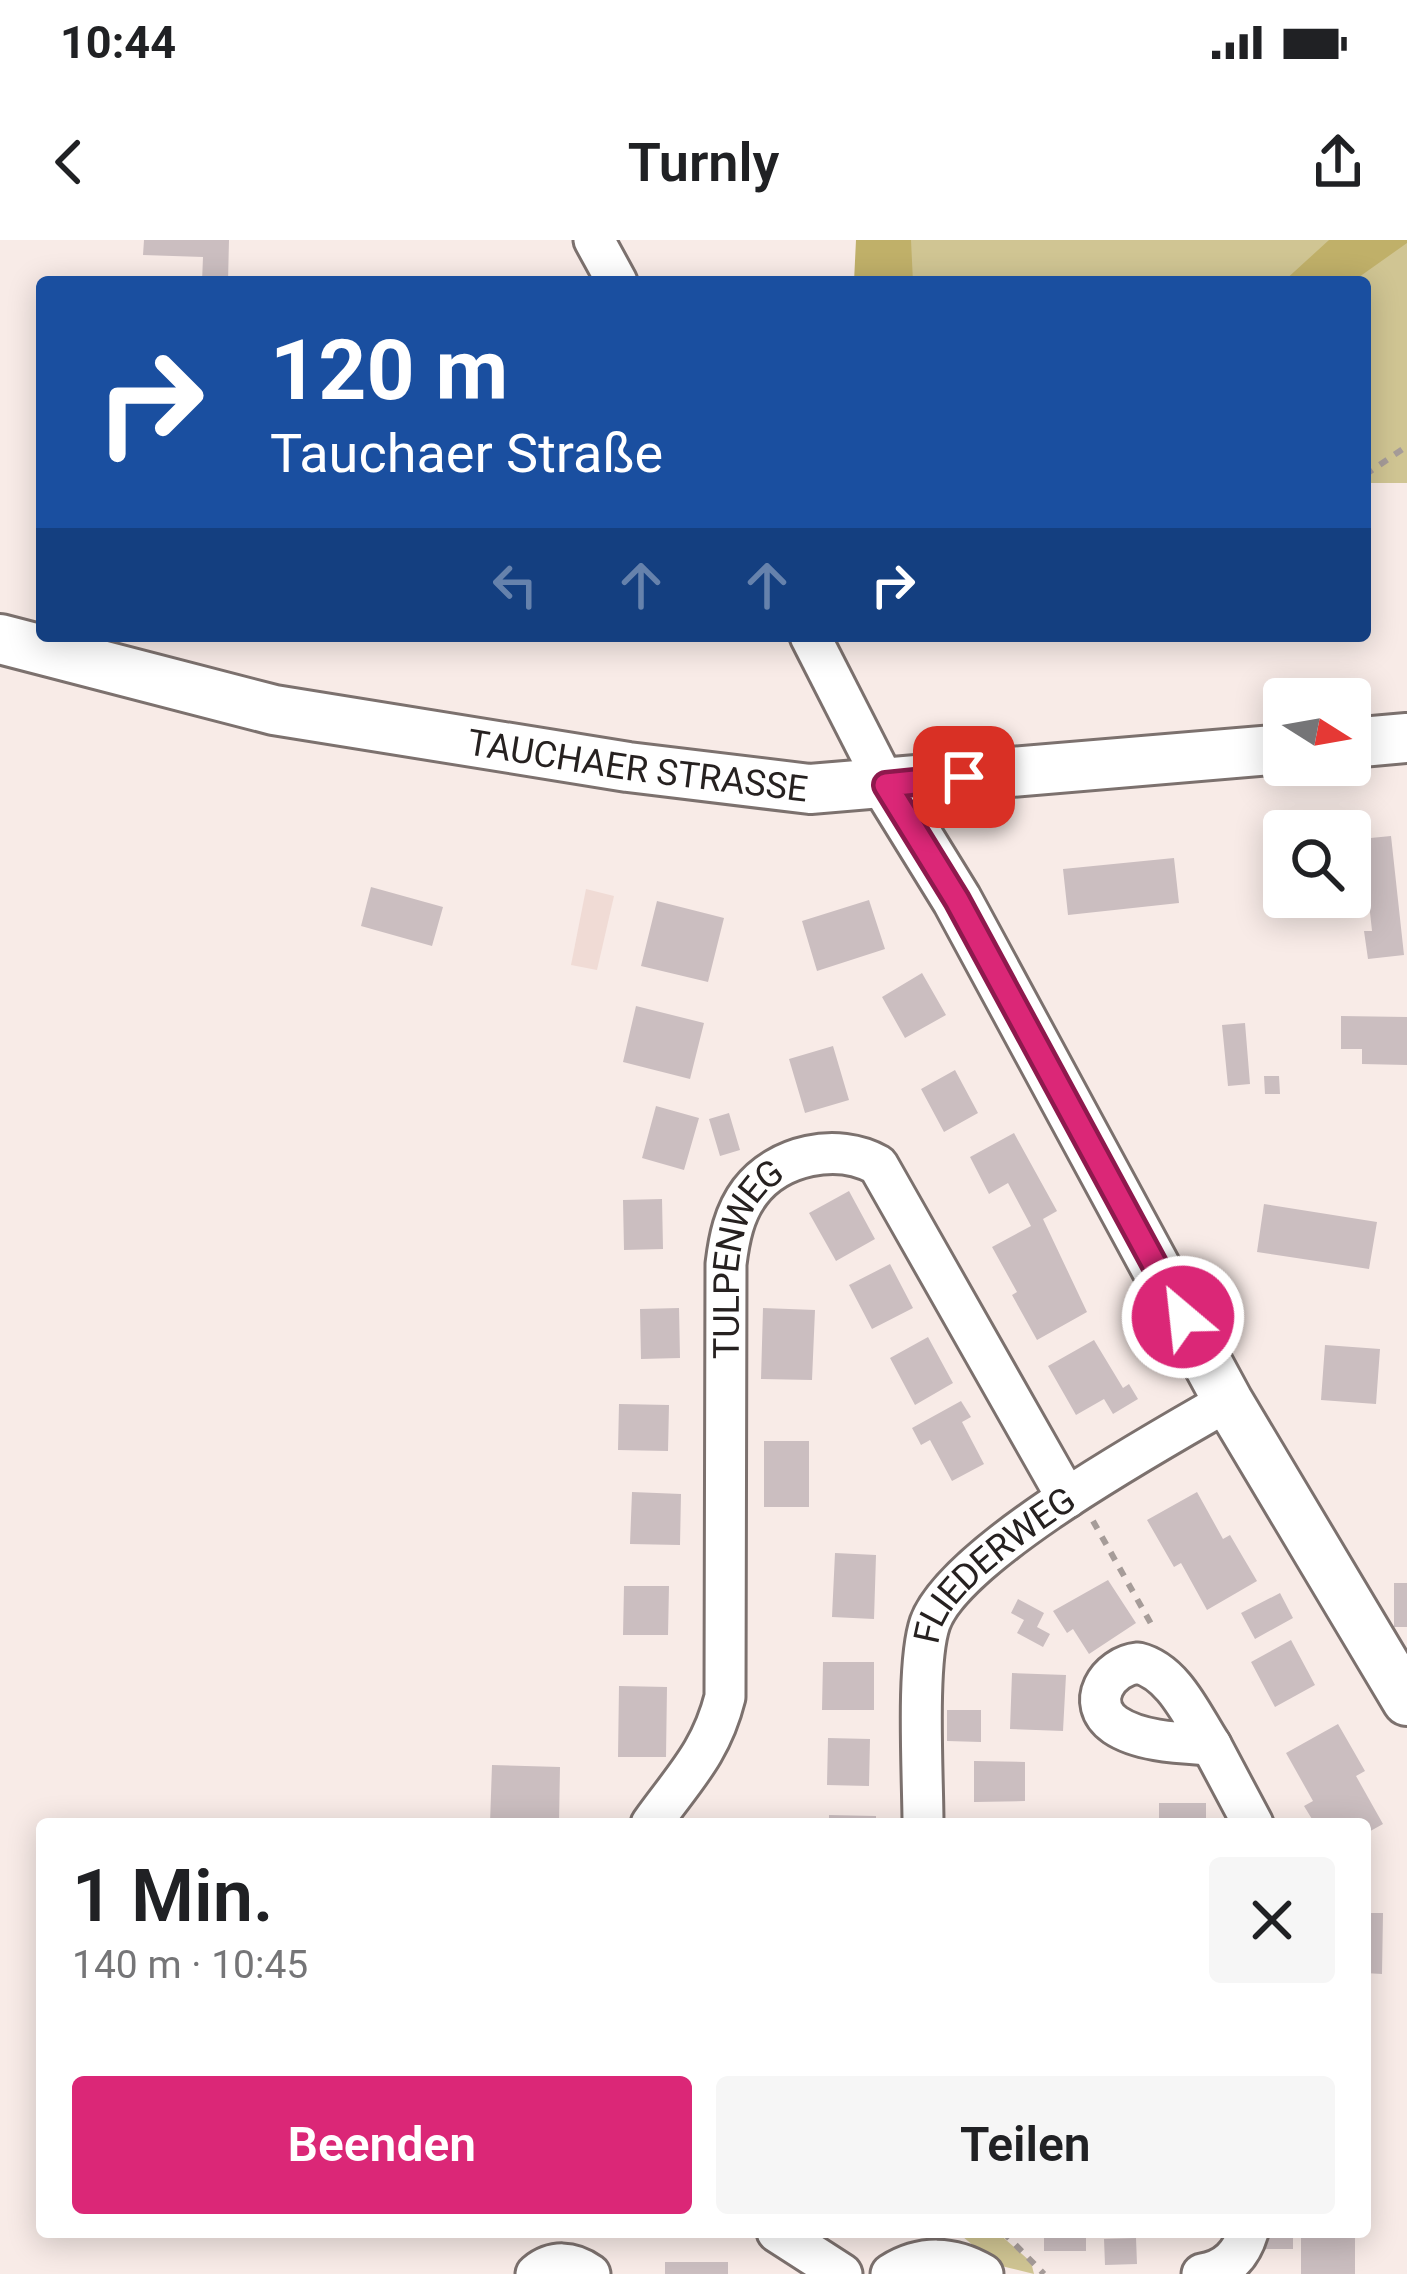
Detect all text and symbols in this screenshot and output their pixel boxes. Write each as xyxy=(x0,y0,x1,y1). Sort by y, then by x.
text: 10:44 xyxy=(60,16,176,69)
icon: back xyxy=(36,129,102,195)
icon: share xyxy=(1305,129,1371,195)
text: Turnly xyxy=(628,131,779,194)
text: 120 m xyxy=(270,321,508,420)
icon: right xyxy=(72,324,228,480)
text: Tauchaer Straße xyxy=(270,422,663,485)
icon: left xyxy=(482,552,548,618)
icon: ahead xyxy=(608,552,674,618)
icon: ahead xyxy=(734,552,800,618)
icon: right xyxy=(860,552,926,618)
north arrow xyxy=(1263,678,1371,786)
map controls xyxy=(1263,678,1371,918)
street label: TAUCHAER STRASSE xyxy=(465,721,810,811)
pin xyxy=(913,726,1015,828)
icon: arrive xyxy=(931,744,997,810)
button: search xyxy=(1263,810,1371,918)
street label: TULPENWEG xyxy=(705,1151,791,1359)
position arrow xyxy=(1120,1254,1246,1380)
street label: FLIEDERWEG xyxy=(906,1478,1083,1647)
text: 1 Min. xyxy=(72,1854,273,1939)
button: close xyxy=(1209,1857,1335,1983)
text: 140 m · 10:45 xyxy=(72,1942,308,1988)
button: Beenden xyxy=(72,2076,692,2214)
button: Teilen xyxy=(716,2076,1335,2214)

